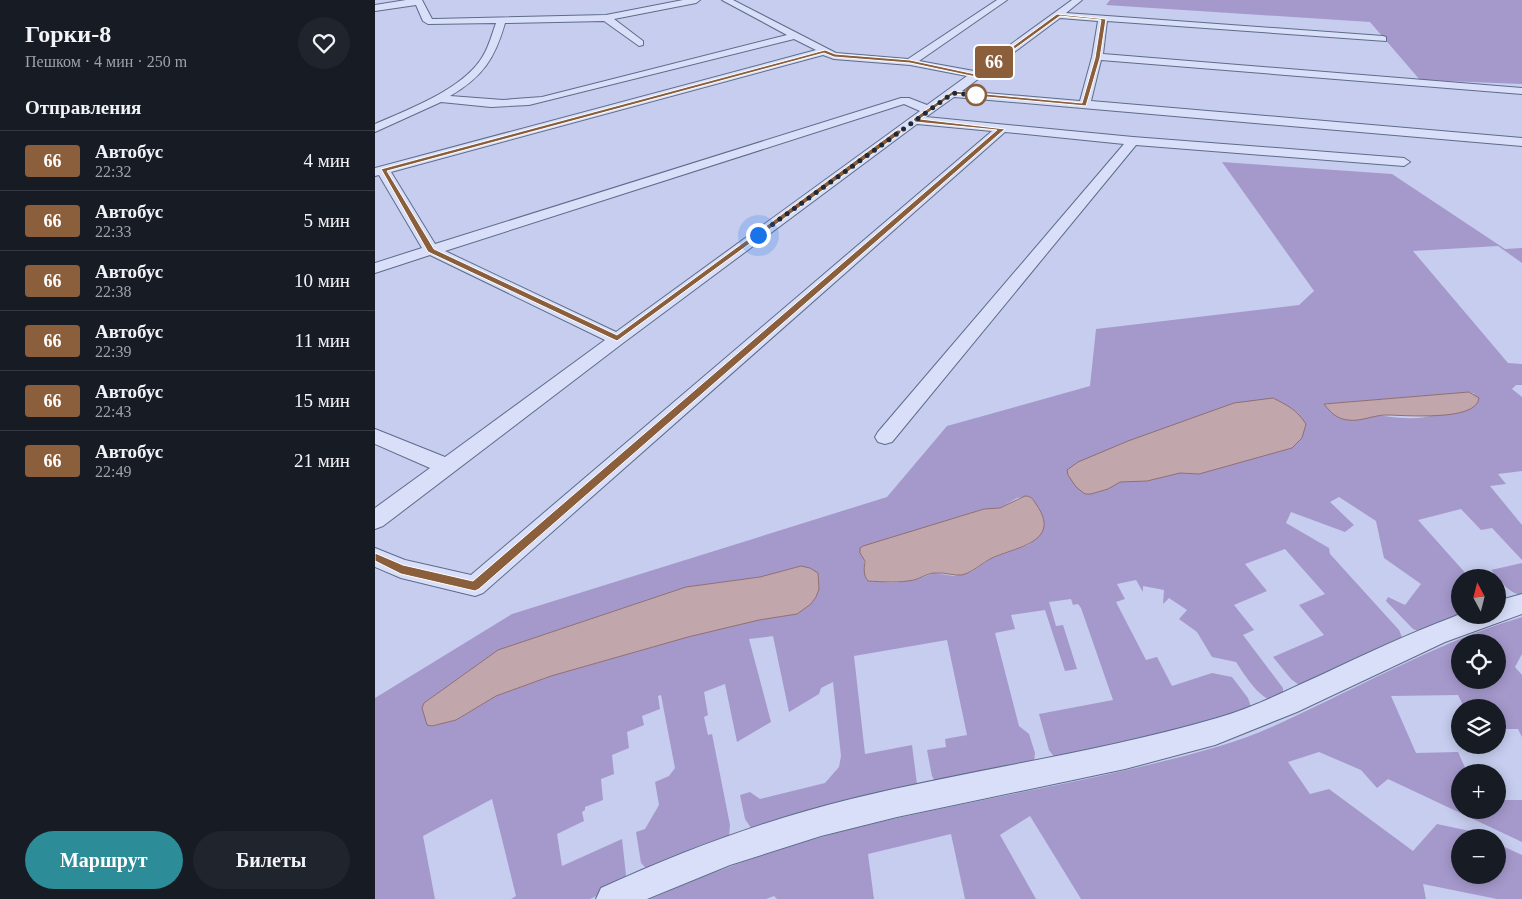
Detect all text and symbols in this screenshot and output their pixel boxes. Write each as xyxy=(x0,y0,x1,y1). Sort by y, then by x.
button: heart xyxy=(298,17,350,69)
text: Горки-8 xyxy=(25,21,111,47)
line badge: 66 xyxy=(971,46,1017,78)
text: 66 xyxy=(985,52,1003,72)
text: Пешком · 4 мин · 250 m xyxy=(25,53,187,70)
unlabelled marker xyxy=(965,84,987,106)
text: Отправления xyxy=(25,97,141,118)
text: Автобус xyxy=(95,141,163,162)
text: 4 мин xyxy=(303,150,350,171)
text: 66 xyxy=(44,151,62,171)
text: 22:32 xyxy=(95,163,131,180)
text: Автобус xyxy=(95,201,163,222)
text: 5 мин xyxy=(303,210,350,231)
text: 66 xyxy=(44,211,62,231)
text: 22:33 xyxy=(95,223,131,240)
your location xyxy=(746,223,771,248)
text: Автобус xyxy=(95,261,163,282)
text: 10 мин xyxy=(294,270,350,291)
text: 66 xyxy=(44,271,62,291)
text: 22:38 xyxy=(95,283,131,300)
text: Автобус xyxy=(95,321,163,342)
text: 11 мин xyxy=(295,330,350,351)
text: 66 xyxy=(44,331,62,351)
text: 22:39 xyxy=(95,343,131,360)
text: Автобус xyxy=(95,381,163,402)
text: 15 мин xyxy=(294,390,350,411)
text: 66 xyxy=(44,391,62,411)
text: 22:43 xyxy=(95,403,131,420)
text: Автобус xyxy=(95,441,163,462)
text: 21 мин xyxy=(294,450,350,471)
text: 66 xyxy=(44,451,62,471)
text: 22:49 xyxy=(95,463,131,480)
north arrow xyxy=(1451,569,1506,624)
map controls xyxy=(1451,569,1506,884)
button: locate xyxy=(1451,634,1506,689)
button: layers xyxy=(1451,699,1506,754)
button: + xyxy=(1451,764,1506,819)
button: − xyxy=(1451,829,1506,884)
button: Маршрут xyxy=(25,831,183,889)
button: Билеты xyxy=(193,831,350,889)

